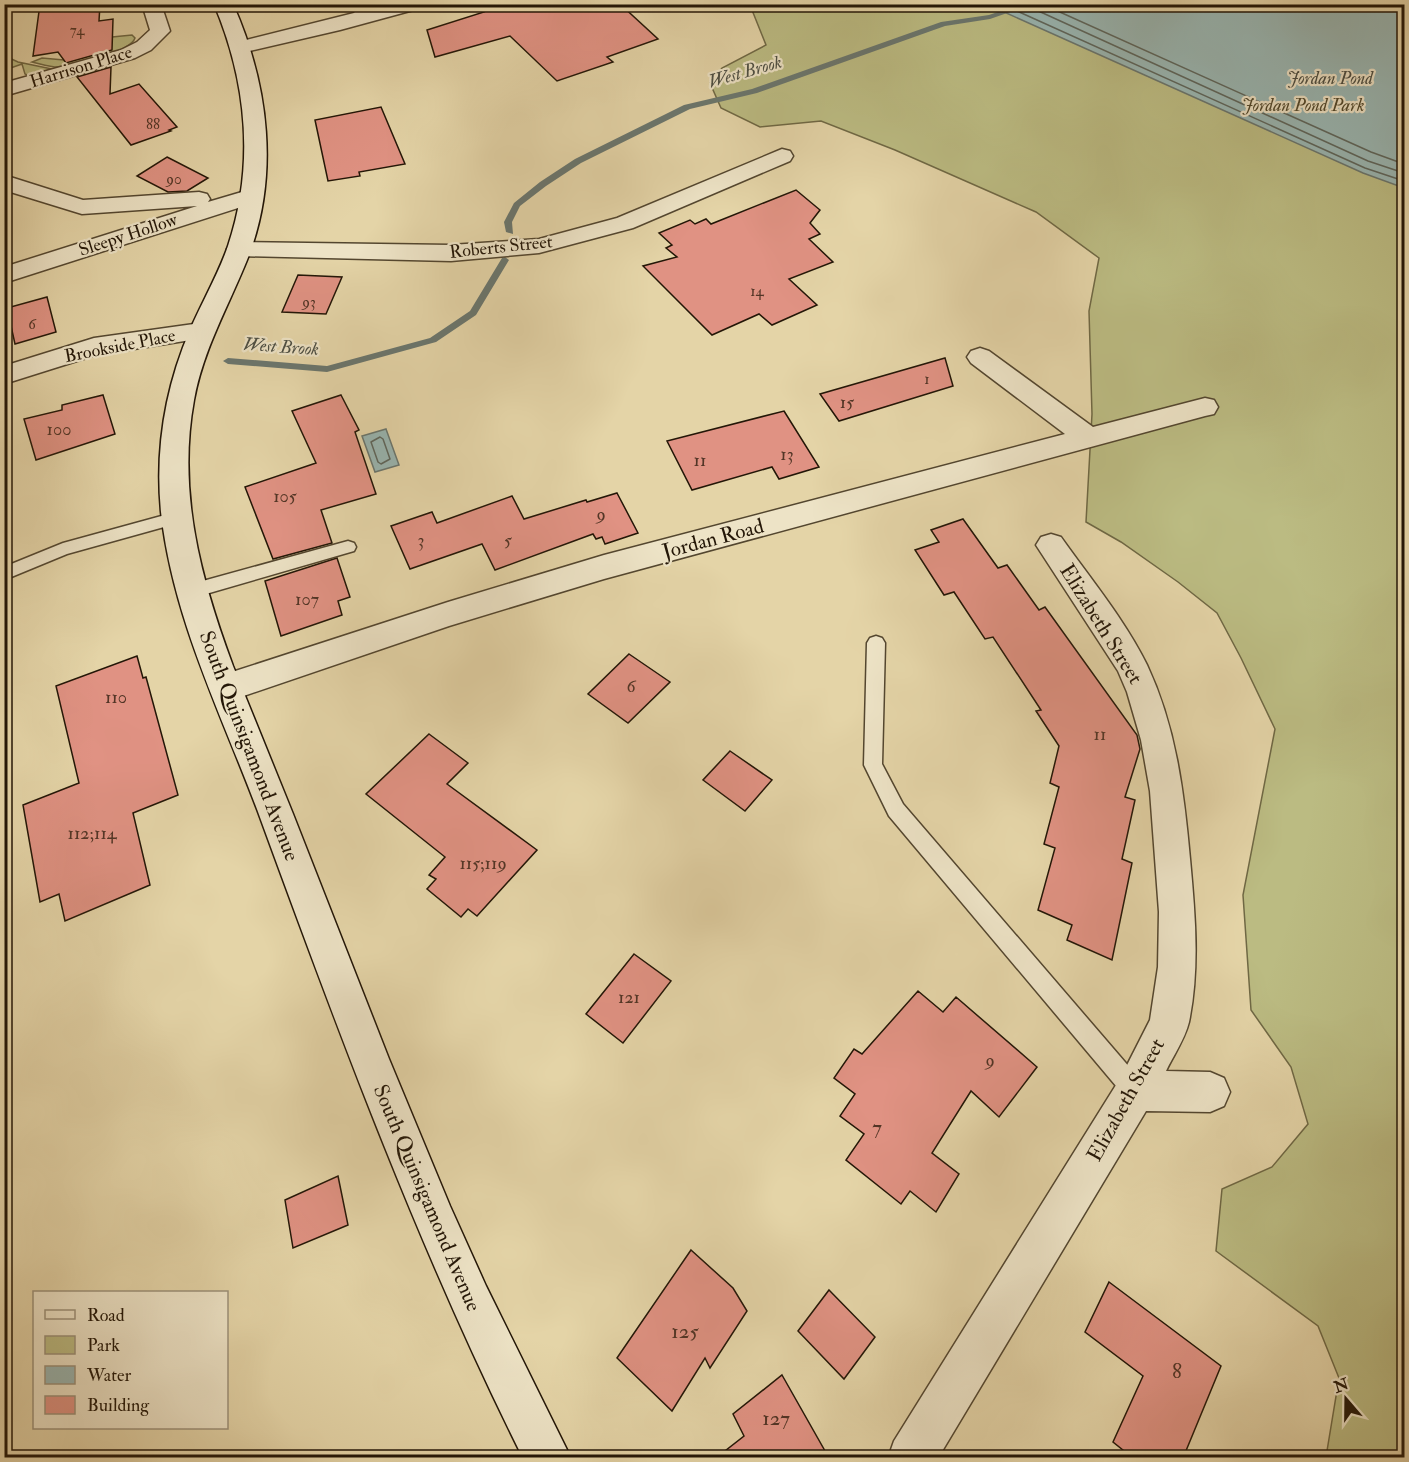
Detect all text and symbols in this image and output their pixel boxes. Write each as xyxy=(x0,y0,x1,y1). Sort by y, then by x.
house number: 74 xyxy=(70,21,85,40)
street label: Harrison Place xyxy=(27,40,135,93)
water label: West Brook xyxy=(705,50,785,94)
water label: Jordan Pond xyxy=(1287,67,1374,90)
park label: Jordan Pond Park xyxy=(1242,94,1364,117)
house number: 88 xyxy=(146,115,160,134)
house number: 90 xyxy=(165,170,182,189)
street label: Sleepy Hollow xyxy=(76,208,181,262)
street label: Roberts Street xyxy=(448,230,554,264)
house number: 14 xyxy=(750,282,765,301)
house number: 93 xyxy=(301,293,316,312)
house number: 6 xyxy=(28,315,37,334)
street label: Brookside Place xyxy=(63,324,178,368)
water label: West Brook xyxy=(242,333,320,361)
house number: 1 xyxy=(924,370,930,389)
house number: 15 xyxy=(840,391,854,414)
house number: 100 xyxy=(47,418,71,441)
house number: 13 xyxy=(780,443,794,466)
house number: 11 xyxy=(694,449,706,472)
house number: 105 xyxy=(273,485,297,508)
house number: 9 xyxy=(594,503,606,526)
street label: Jordan Road xyxy=(658,512,767,566)
house number: 3 xyxy=(418,529,424,552)
house number: 5 xyxy=(504,529,512,552)
street label: Elizabeth Street xyxy=(1053,559,1149,689)
house number: 107 xyxy=(295,588,319,611)
street label: South Quinsigamond Avenue xyxy=(193,627,305,865)
house number: 6 xyxy=(626,675,636,698)
house number: 110 xyxy=(105,686,127,709)
house number: 11 xyxy=(1094,723,1106,746)
house number: 112;114 xyxy=(67,822,118,845)
house number: 115;119 xyxy=(459,852,507,875)
house number: 121 xyxy=(618,986,640,1009)
street label: Elizabeth Street xyxy=(1081,1033,1171,1166)
house number: 9 xyxy=(983,1049,995,1072)
street label: South Quinsigamond Avenue xyxy=(367,1080,487,1316)
house number: 7 xyxy=(872,1114,882,1141)
legend xyxy=(33,1291,228,1429)
text: Road xyxy=(87,1304,125,1327)
house number: 125 xyxy=(671,1318,699,1345)
text: Park xyxy=(87,1334,120,1357)
house number: 8 xyxy=(1172,1358,1182,1385)
text: Water xyxy=(86,1364,131,1387)
north arrow xyxy=(1316,1369,1376,1429)
text: N xyxy=(1330,1374,1352,1398)
text: Building xyxy=(87,1394,150,1417)
house number: 127 xyxy=(762,1405,790,1432)

